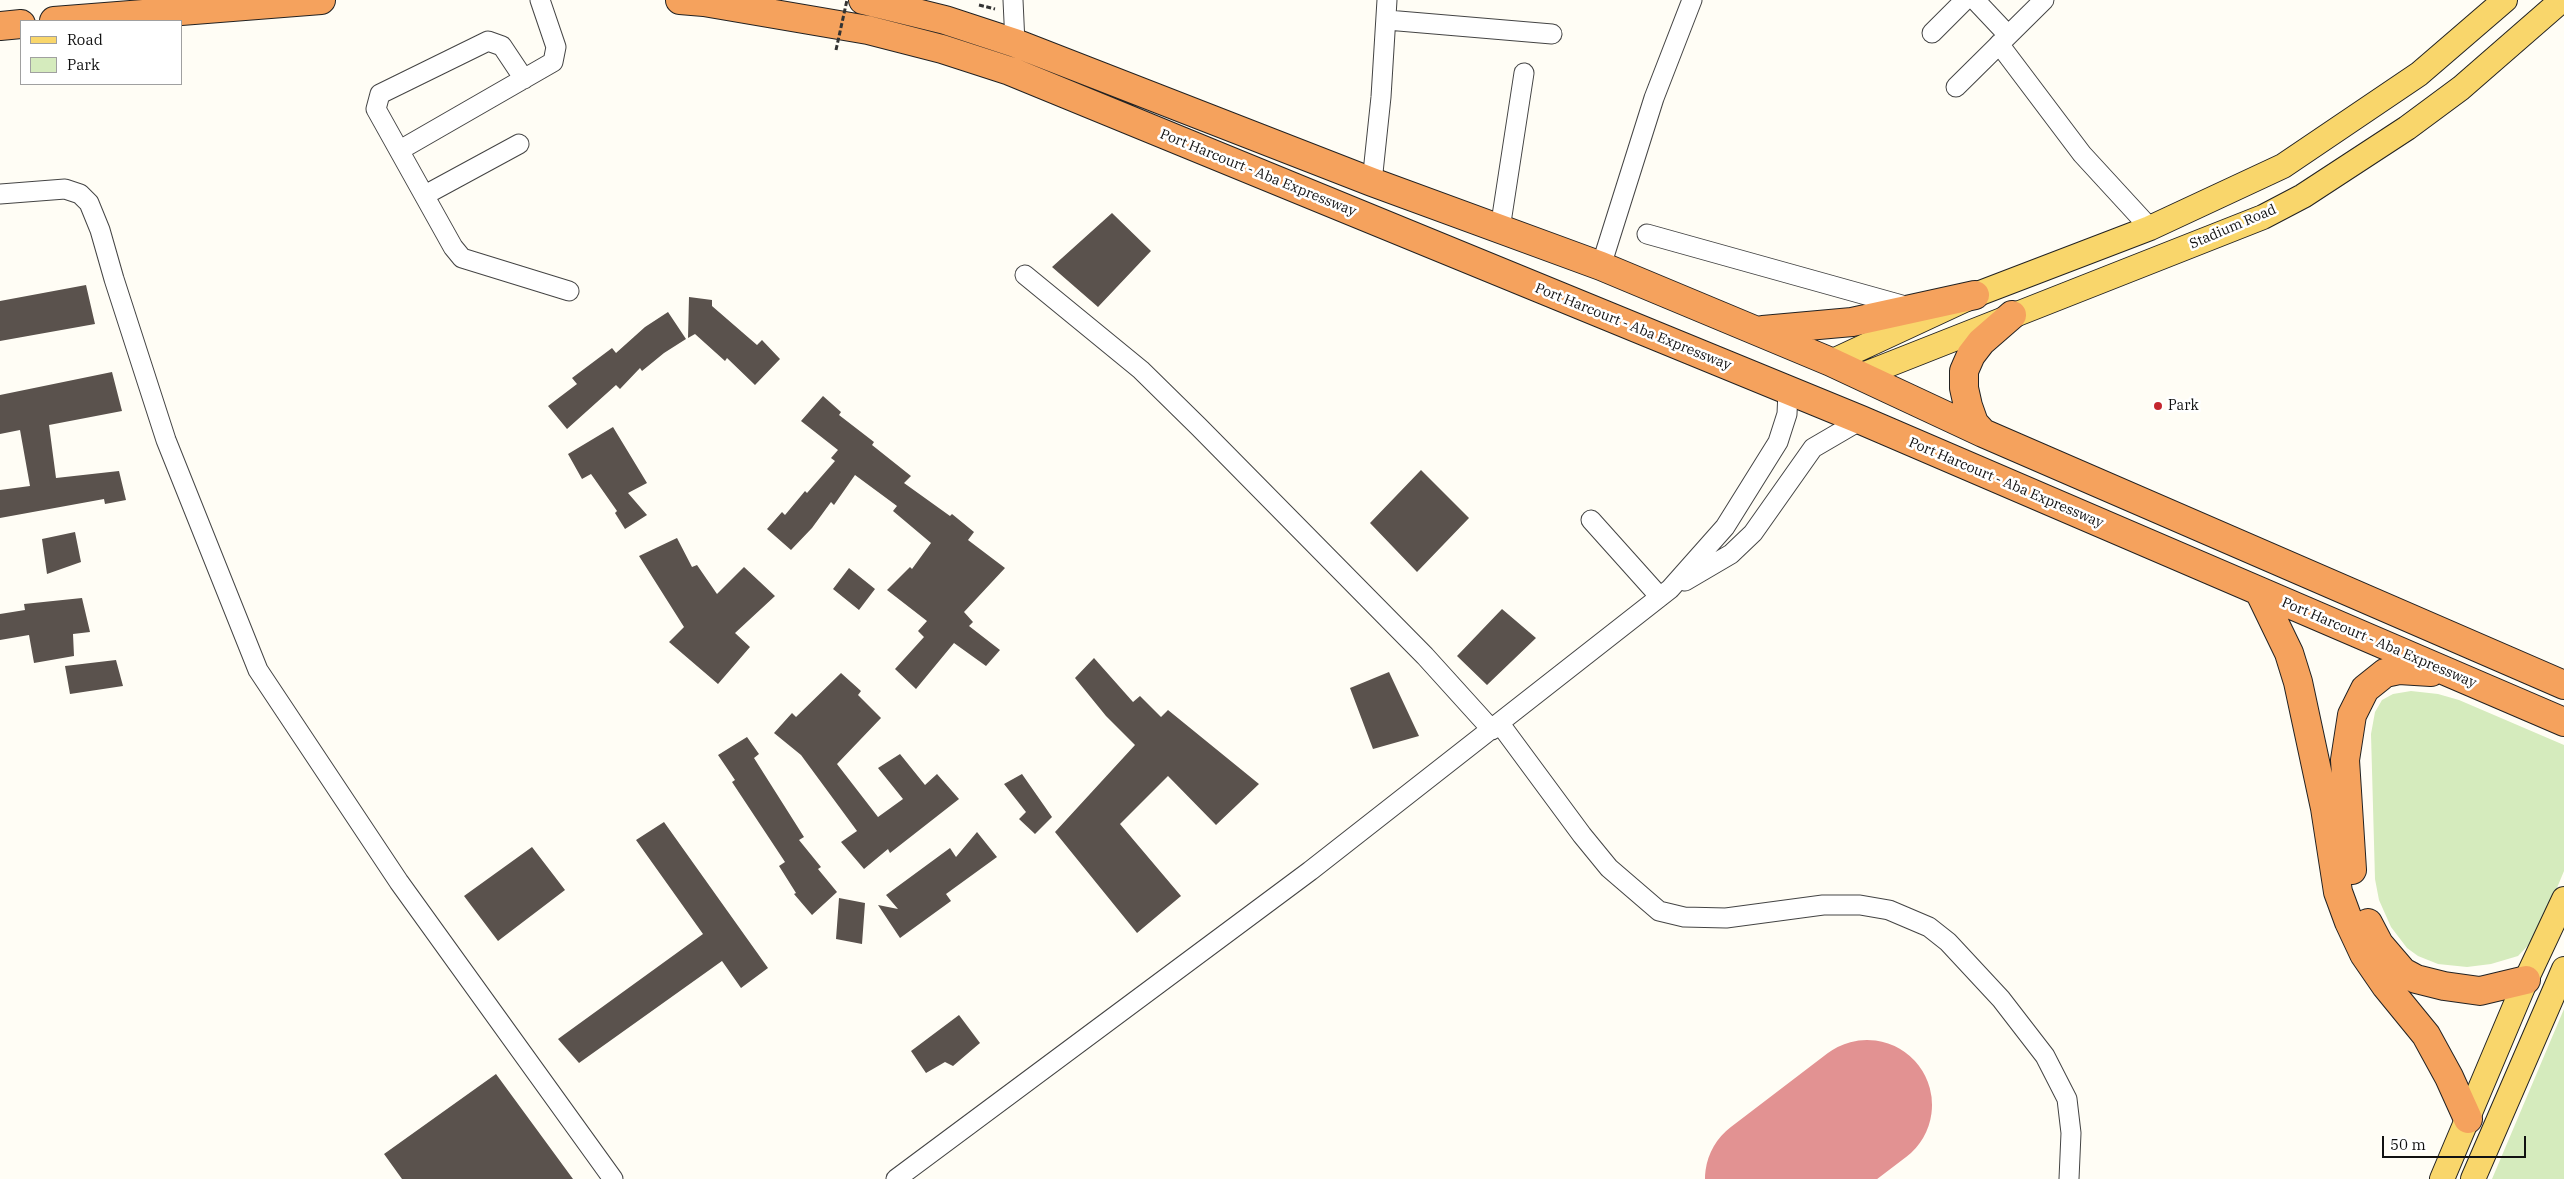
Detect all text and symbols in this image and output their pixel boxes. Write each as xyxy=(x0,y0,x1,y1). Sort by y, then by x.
legend xyxy=(20,20,182,85)
text: Road xyxy=(67,30,103,49)
text: Park xyxy=(67,55,100,74)
street label: Port Harcourt - Aba Expressway xyxy=(1157,126,1359,220)
street label: Stadium Road xyxy=(2187,201,2279,253)
street label: Port Harcourt - Aba Expressway xyxy=(1532,280,1734,374)
place label: Park xyxy=(2168,398,2199,414)
marker: Park xyxy=(2152,400,2164,412)
street label: Port Harcourt - Aba Expressway xyxy=(1906,434,2106,532)
street label: Port Harcourt - Aba Expressway xyxy=(2279,594,2479,692)
scale bar xyxy=(2384,1126,2528,1158)
text: 50 m xyxy=(2390,1135,2426,1154)

